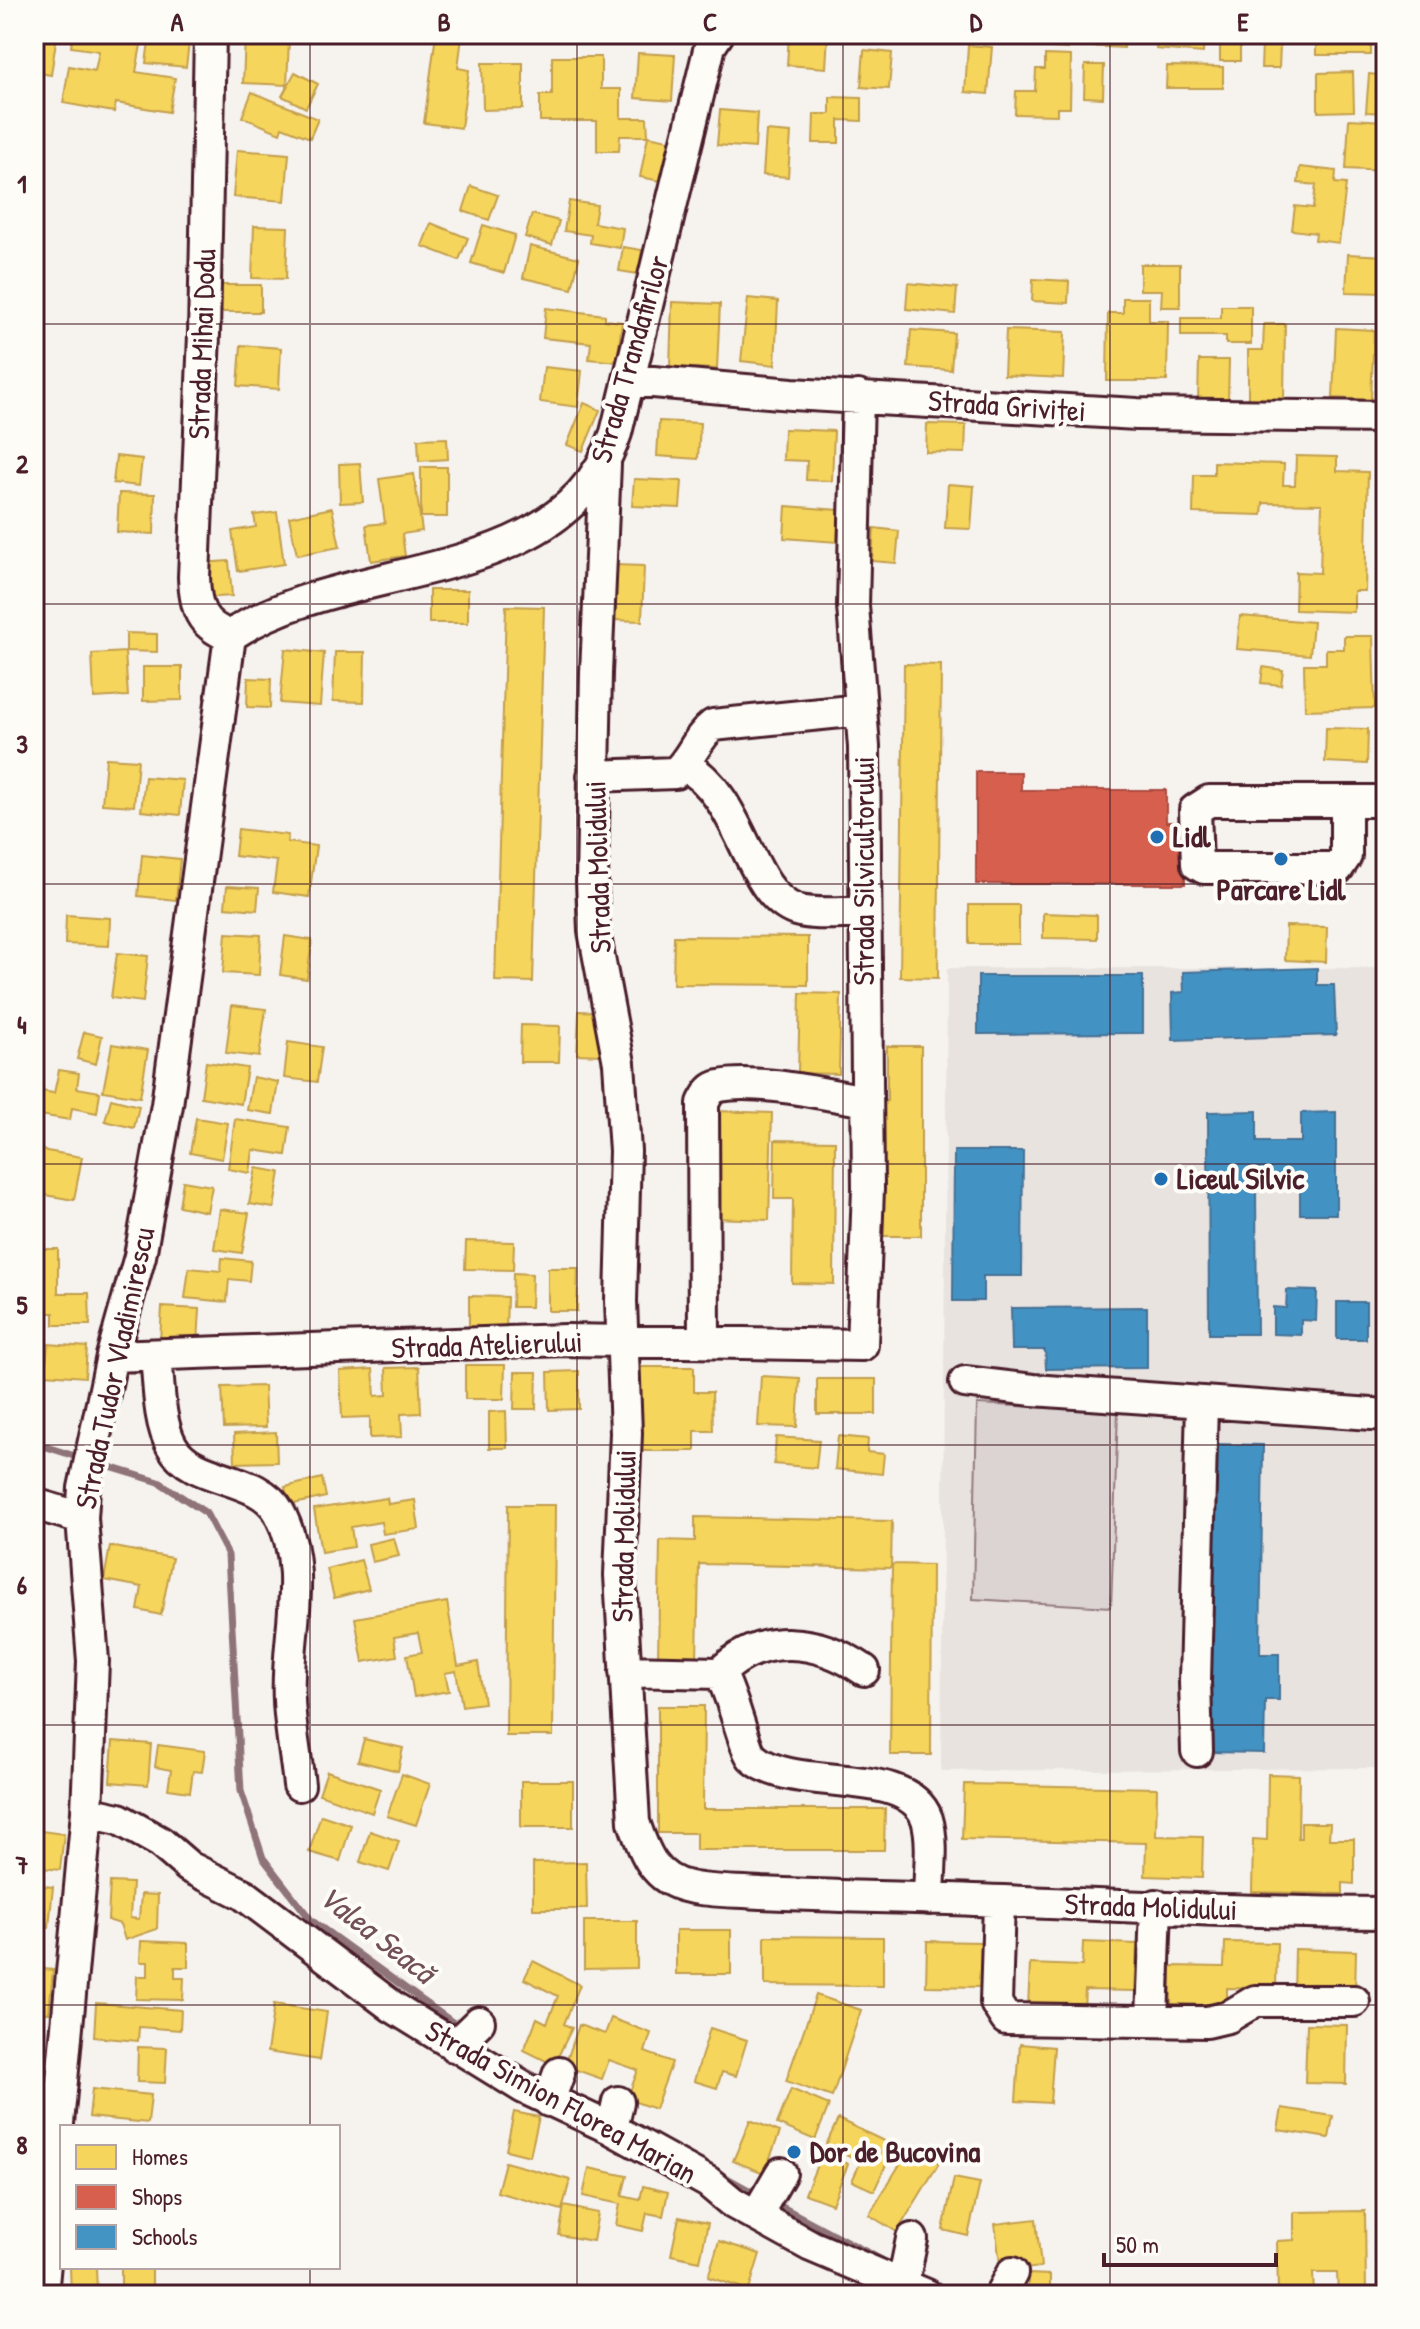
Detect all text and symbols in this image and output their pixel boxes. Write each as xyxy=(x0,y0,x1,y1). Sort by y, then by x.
text: A xyxy=(171,4,184,39)
text: B xyxy=(437,4,451,39)
text: C xyxy=(703,4,717,39)
text: D xyxy=(970,4,983,39)
text: E xyxy=(1237,4,1249,39)
text: 1 xyxy=(17,166,27,201)
street label: Strada Mihai Dodu xyxy=(178,248,224,440)
street label: Strada Trandafirilor xyxy=(580,250,678,467)
street label: Strada Griviței xyxy=(927,380,1087,430)
text: 2 xyxy=(16,446,29,481)
text: 3 xyxy=(16,726,28,761)
street label: Strada Silvicultorului xyxy=(843,756,883,986)
street label: Strada Molidului xyxy=(574,780,620,954)
place label: Lidl xyxy=(1173,816,1212,856)
marker: Lidl xyxy=(1148,828,1166,846)
marker: Parcare Lidl xyxy=(1272,850,1290,868)
place label: Parcare Lidl xyxy=(1216,869,1347,909)
text: 4 xyxy=(17,1007,27,1042)
place label: Liceul Silvic xyxy=(1177,1158,1305,1198)
marker: Liceul Silvic xyxy=(1152,1170,1170,1188)
street label: Strada Tudor Vladimirescu xyxy=(65,1223,163,1512)
text: 5 xyxy=(17,1287,28,1322)
street label: Strada Atelierului xyxy=(391,1321,583,1367)
street label: Strada Molidului xyxy=(601,1449,645,1623)
text: 6 xyxy=(17,1567,28,1602)
text: 7 xyxy=(15,1847,29,1882)
water label: Valea Seacă xyxy=(310,1875,447,1995)
street label: Strada Molidului xyxy=(1064,1883,1238,1929)
street label: Strada Simion Florea Marian xyxy=(419,2010,704,2192)
legend xyxy=(60,2125,340,2269)
text: 8 xyxy=(16,2127,28,2162)
place label: Dor de Bucovina xyxy=(810,2131,981,2171)
text: Homes xyxy=(132,2140,188,2172)
marker: Dor de Bucovina xyxy=(785,2143,803,2161)
text: Shops xyxy=(132,2180,182,2212)
scale bar xyxy=(1104,2217,1276,2267)
text: Schools xyxy=(132,2220,197,2252)
text: 50 m xyxy=(1116,2228,1159,2260)

